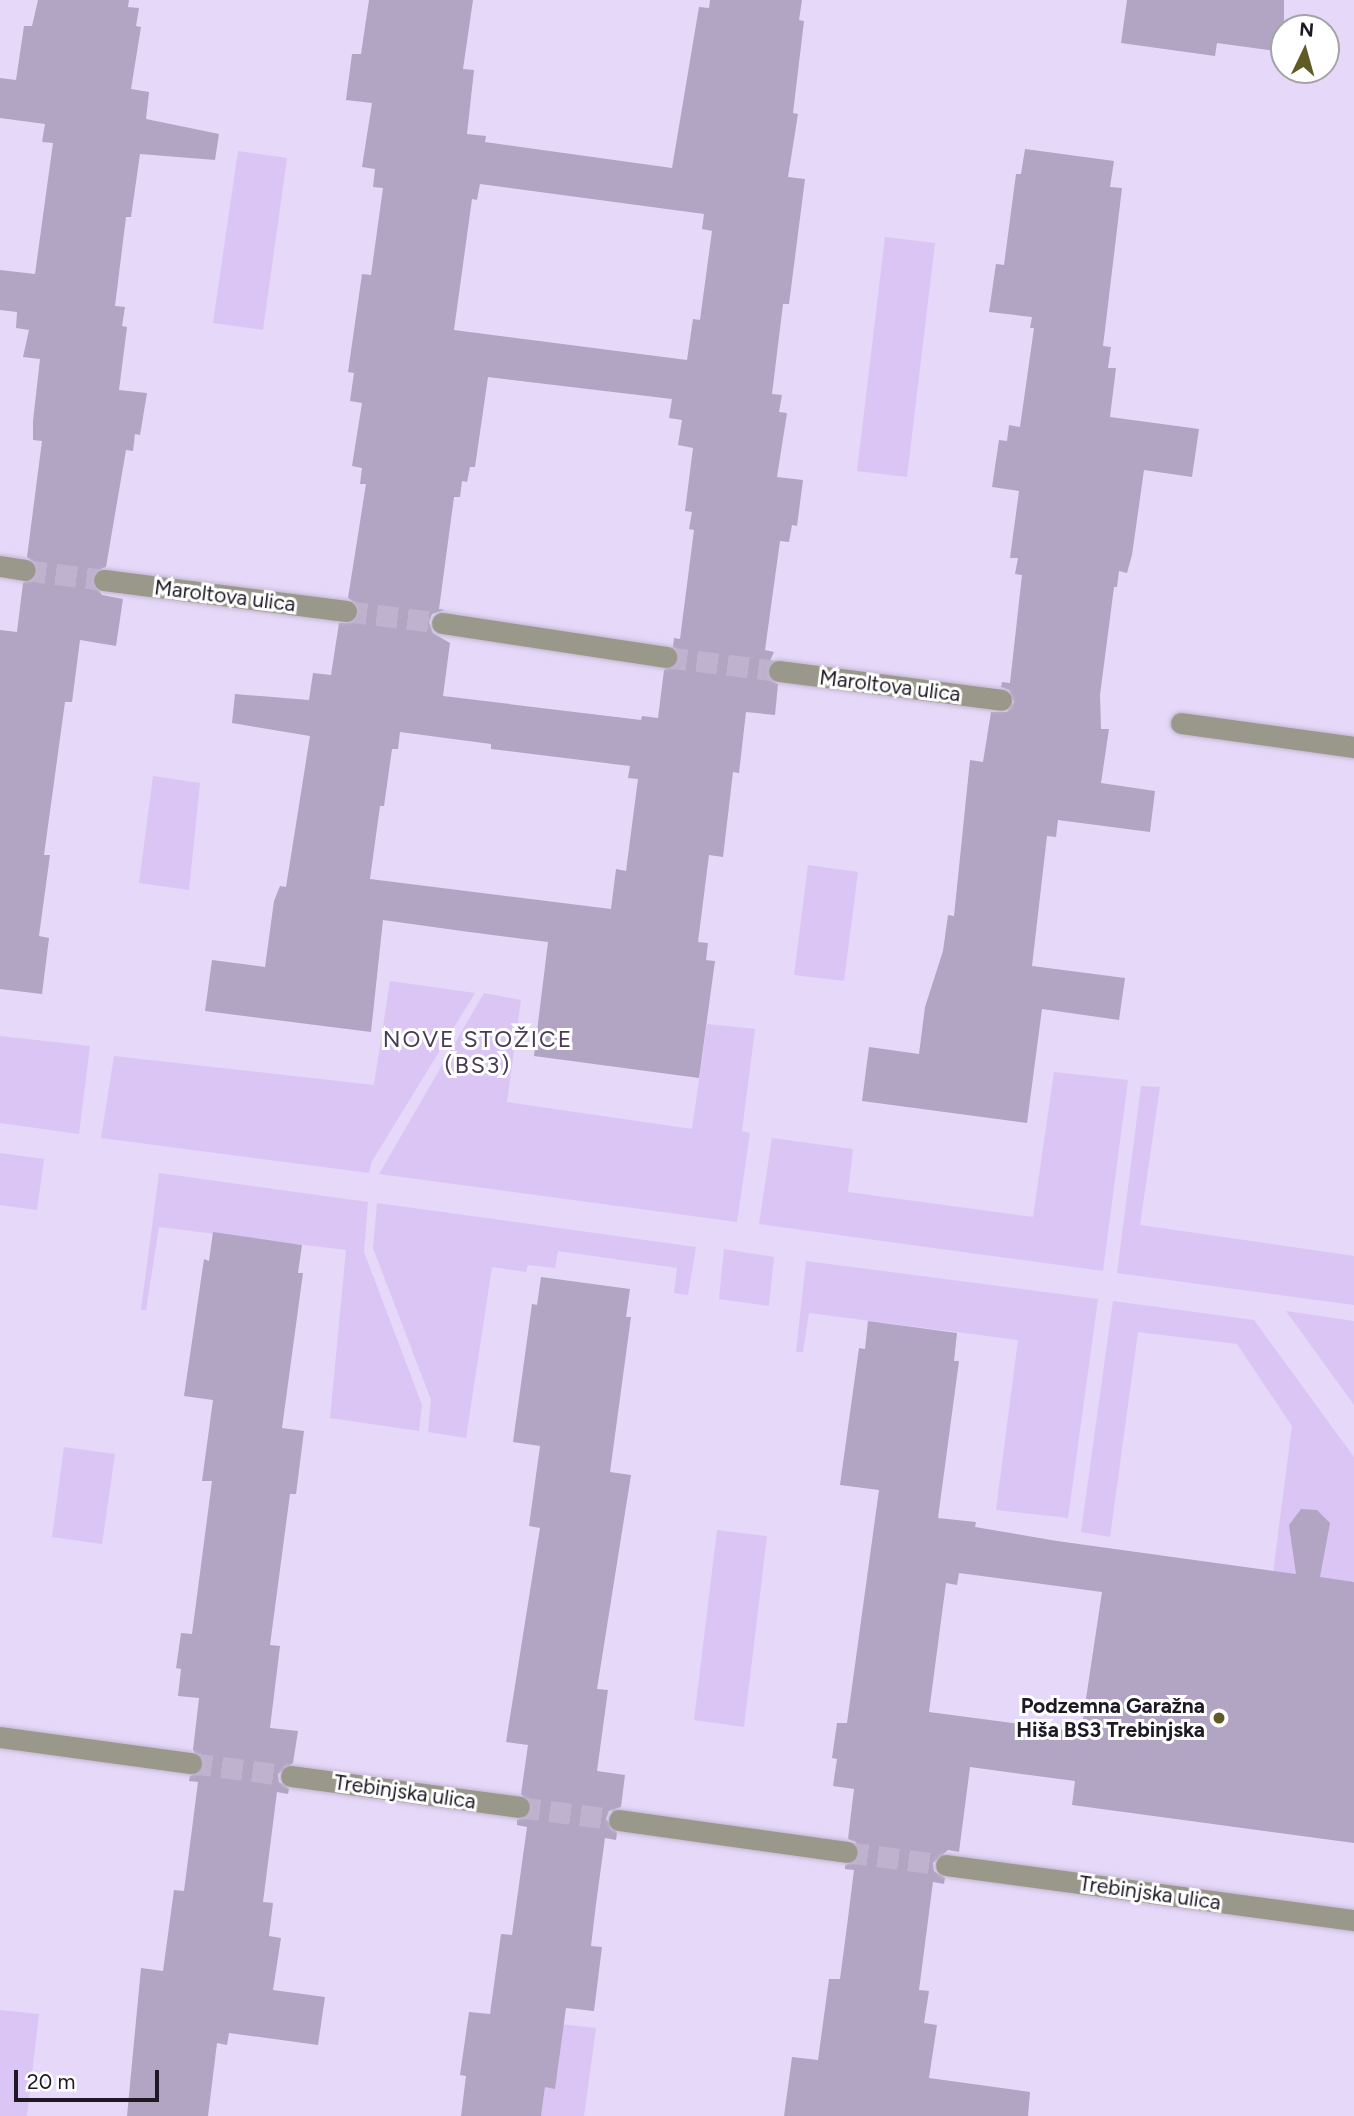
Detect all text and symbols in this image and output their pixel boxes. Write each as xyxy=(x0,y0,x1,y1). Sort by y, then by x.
north arrow xyxy=(1270,14,1340,84)
text: N xyxy=(1298,17,1315,42)
street label: Maroltova ulica xyxy=(153,575,297,617)
street label: Maroltova ulica xyxy=(818,665,962,707)
district label: NOVE STOŽICE (BS3) xyxy=(384,1025,572,1079)
place label: Podzemna Garažna Hiša BS3 Trebinjska xyxy=(1016,1693,1205,1743)
marker: Podzemna Garažna Hiša BS3 Trebinjska xyxy=(1211,1710,1227,1726)
street label: Trebinjska ulica xyxy=(333,1770,477,1814)
street label: Trebinjska ulica xyxy=(1078,1871,1222,1915)
scale bar xyxy=(18,2056,163,2100)
text: 20 m xyxy=(27,2069,75,2094)

